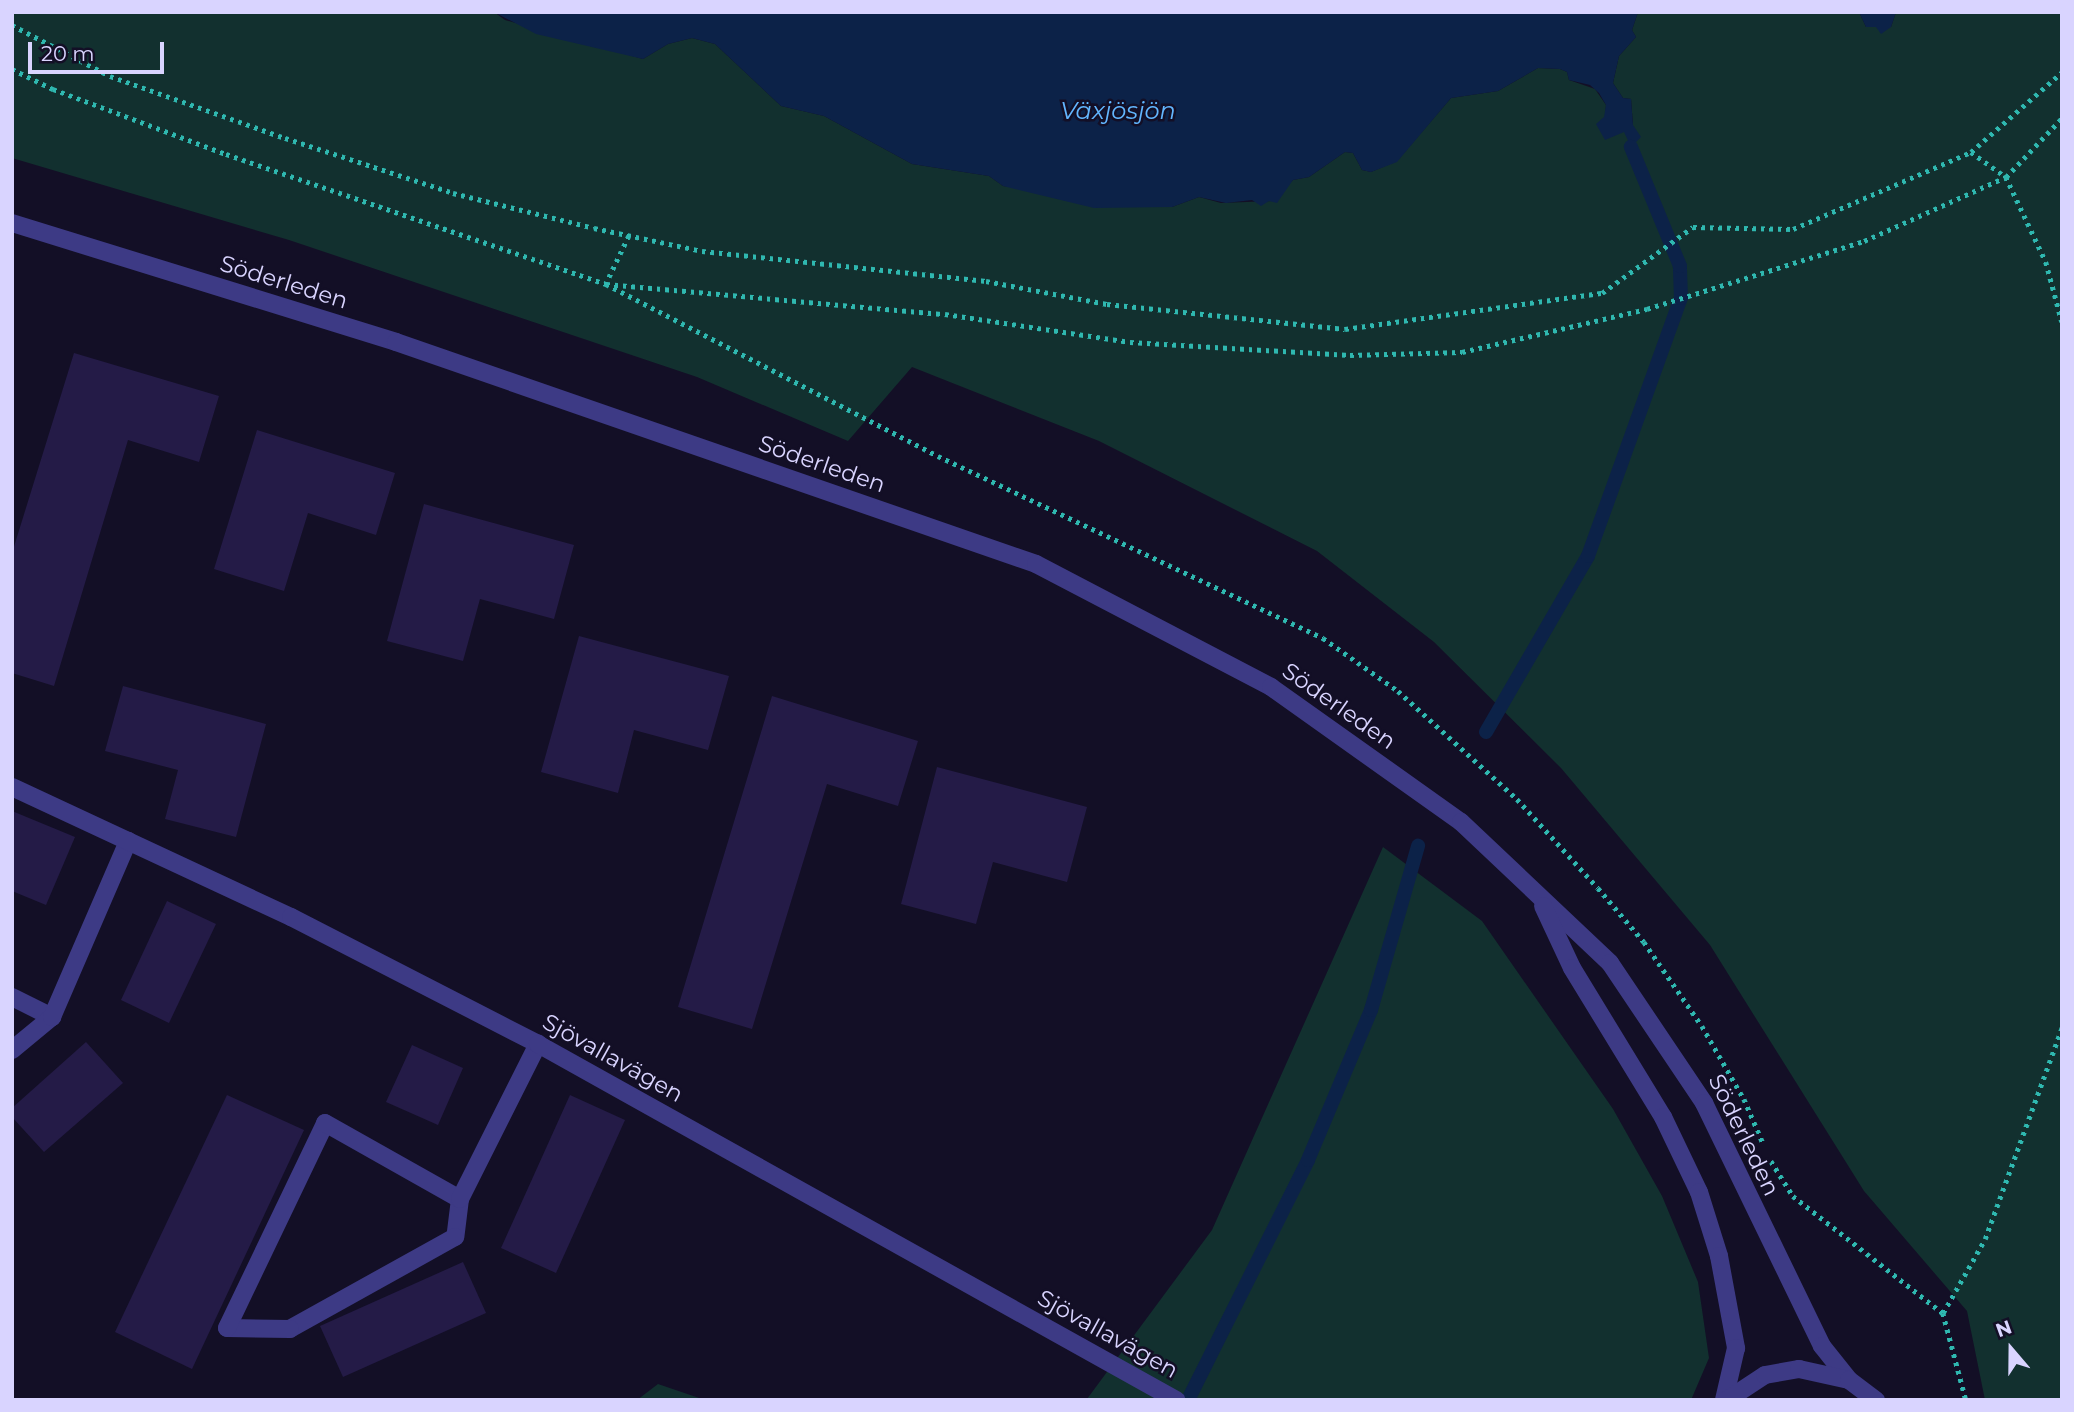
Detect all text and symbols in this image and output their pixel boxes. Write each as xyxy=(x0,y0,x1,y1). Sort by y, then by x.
scale bar xyxy=(32,28,168,72)
text: 20 m xyxy=(41,41,95,66)
water label: Växjösjön xyxy=(1060,97,1176,125)
street label: Söderleden xyxy=(217,249,351,315)
street label: Söderleden xyxy=(755,429,889,499)
street label: Söderleden xyxy=(1277,657,1401,755)
street label: Sjövallavägen xyxy=(538,1008,688,1108)
street label: Söderleden xyxy=(1703,1070,1785,1200)
street label: Sjövallavägen xyxy=(1033,1284,1183,1384)
north arrow xyxy=(1976,1314,2046,1384)
text: N xyxy=(1992,1315,2015,1342)

